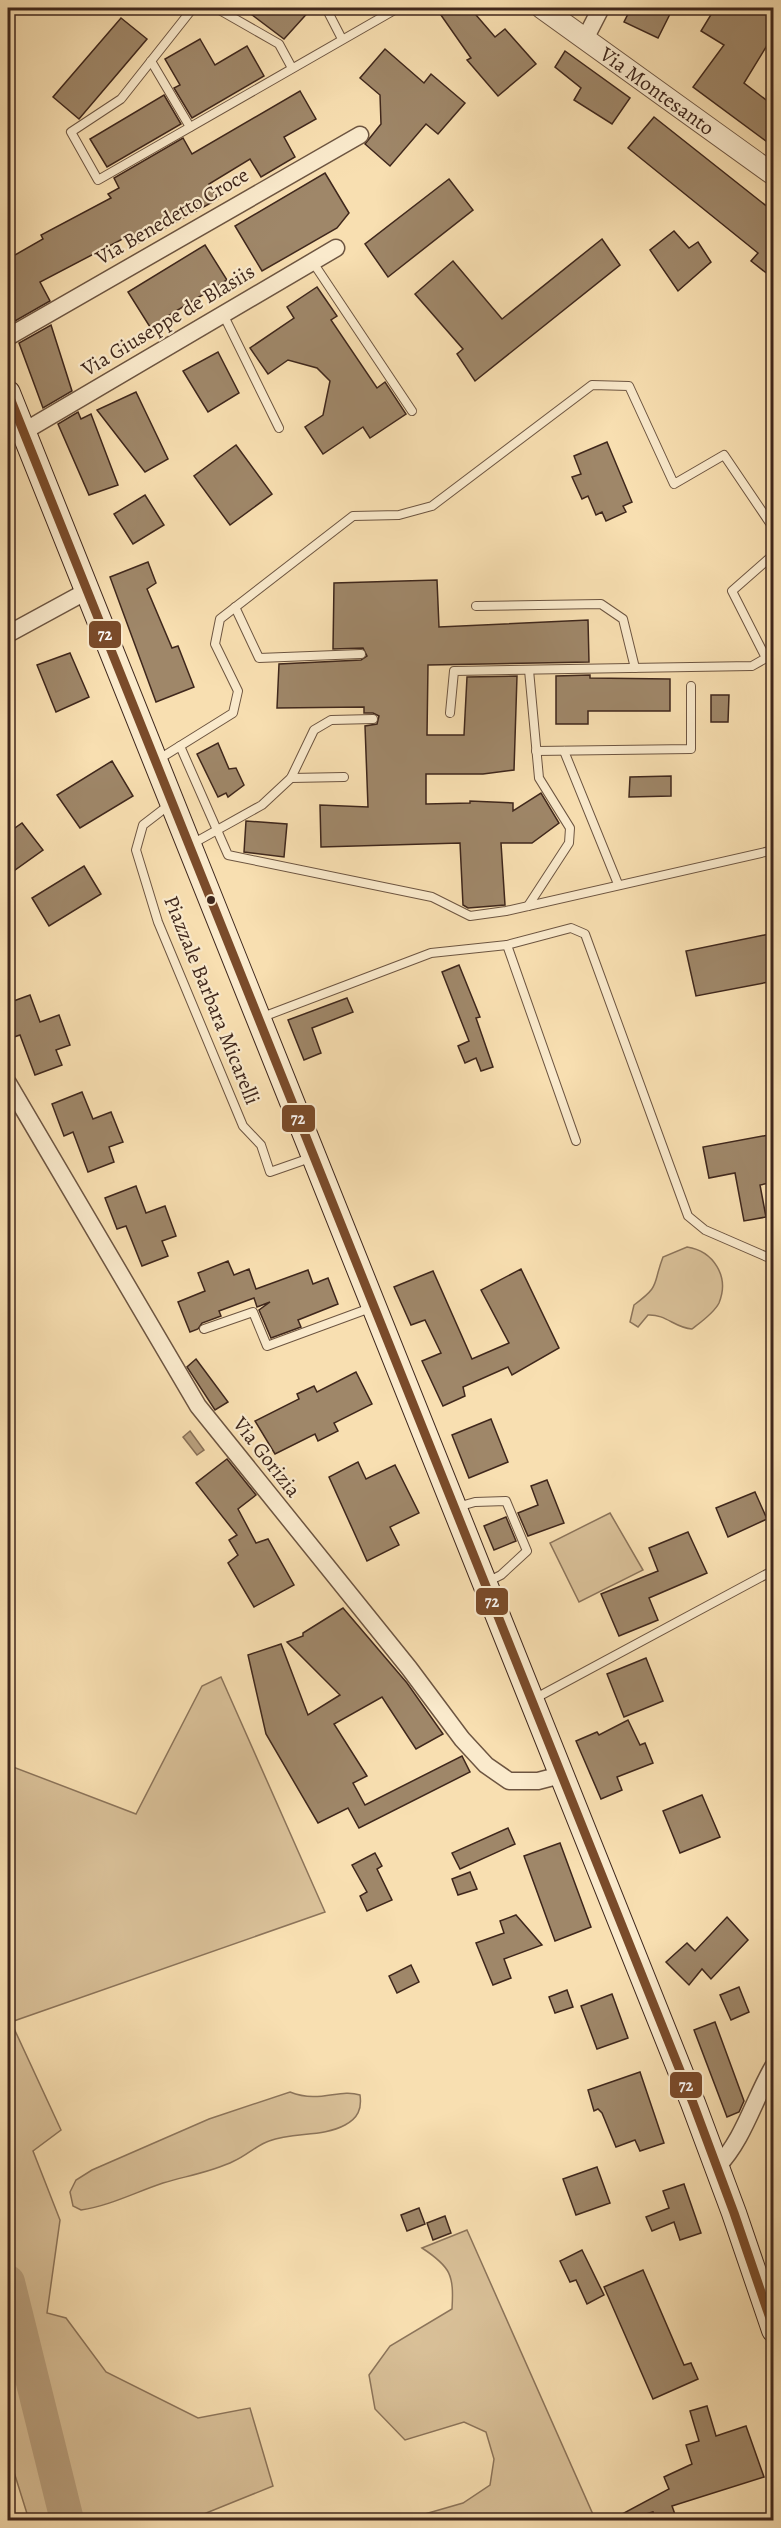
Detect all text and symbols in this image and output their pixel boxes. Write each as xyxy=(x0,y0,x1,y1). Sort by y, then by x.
street label: Via Montesanto xyxy=(594,40,720,142)
street label: Via Benedetto Croce xyxy=(89,161,254,272)
street label: Via Giuseppe de Blasiis xyxy=(75,257,260,383)
line badge: 72 xyxy=(88,620,122,649)
text: 72 xyxy=(98,624,113,646)
street label: Piazzale Barbara Micarelli xyxy=(157,891,267,1109)
unlabelled marker xyxy=(205,894,217,906)
line badge: 72 xyxy=(281,1104,316,1133)
text: 72 xyxy=(291,1108,306,1130)
street label: Via Gorizia xyxy=(226,1410,307,1503)
line badge: 72 xyxy=(475,1587,509,1616)
text: 72 xyxy=(485,1591,500,1613)
line badge: 72 xyxy=(669,2071,703,2099)
text: 72 xyxy=(679,2075,694,2097)

